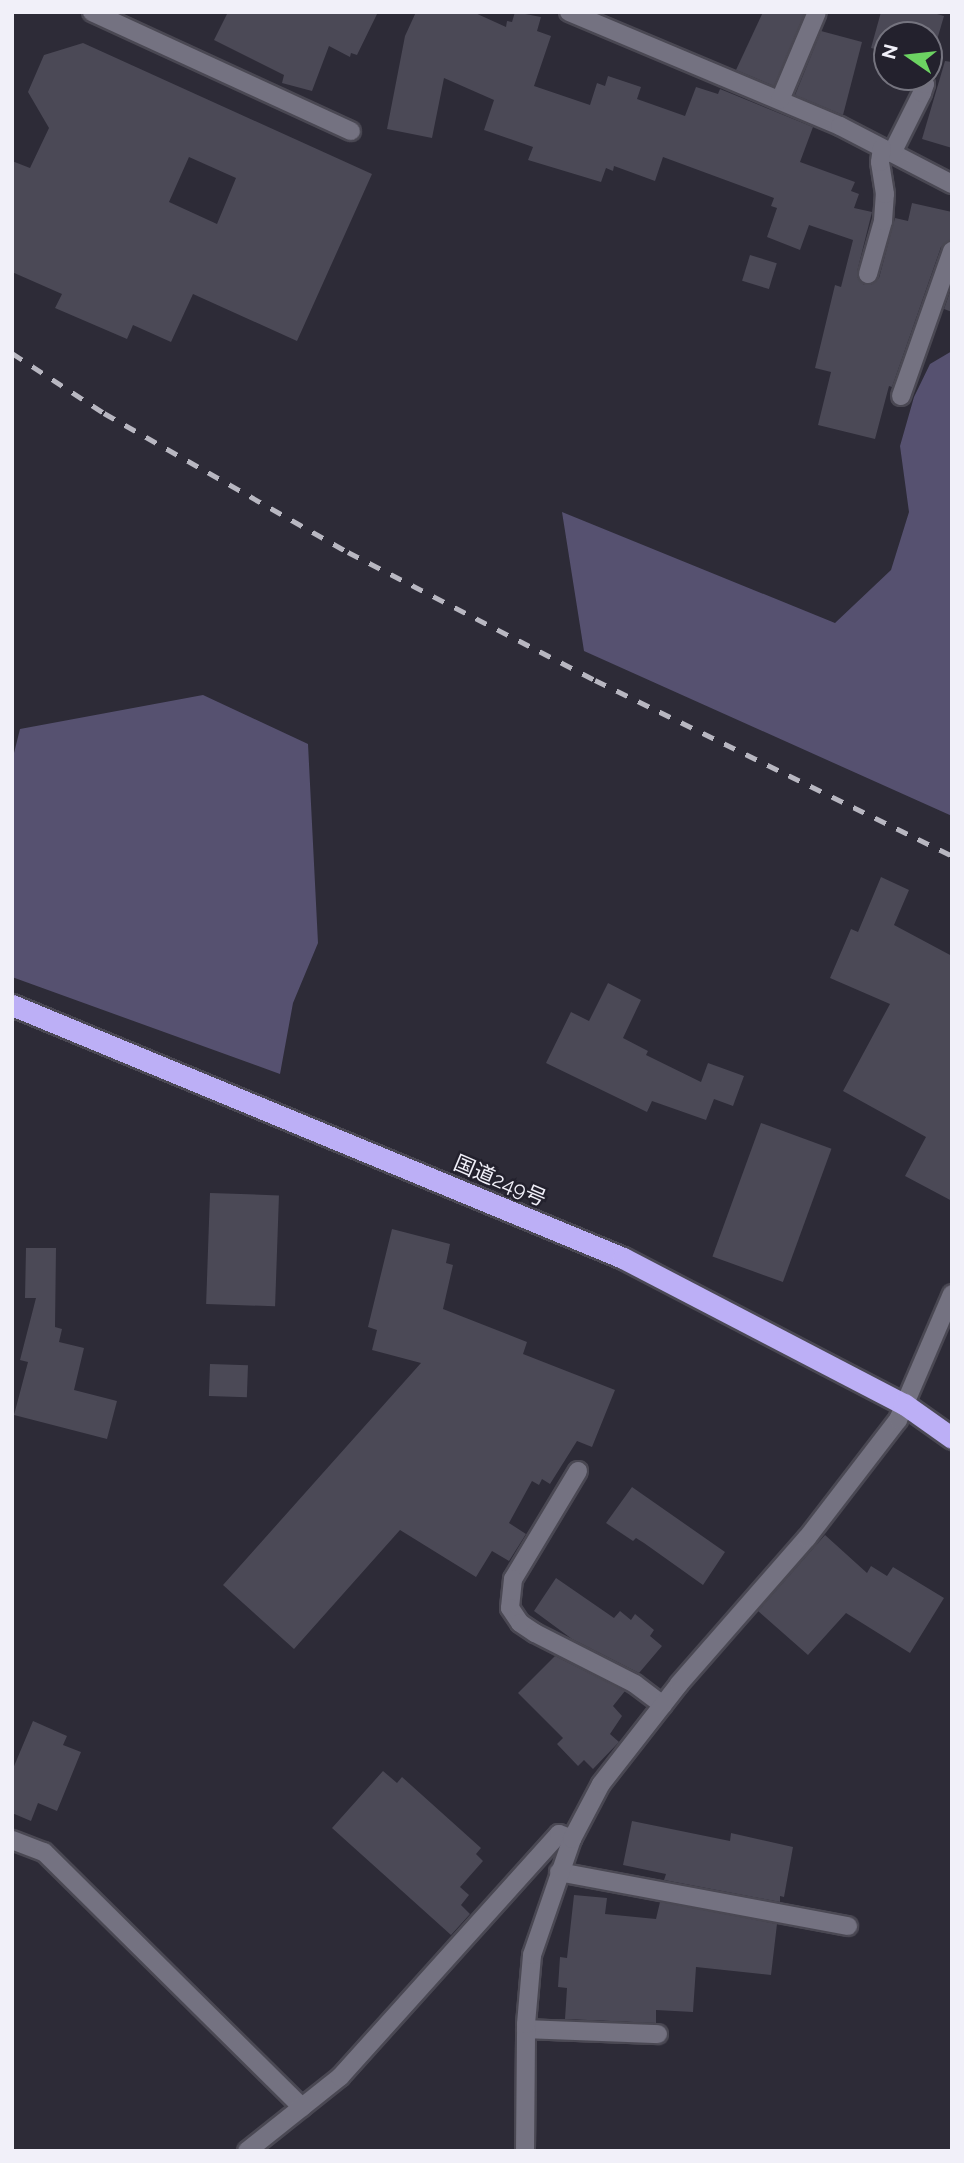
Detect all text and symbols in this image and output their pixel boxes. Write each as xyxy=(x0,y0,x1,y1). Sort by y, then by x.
north arrow xyxy=(873,21,943,91)
text: N xyxy=(877,42,902,61)
street label: 国道249号 xyxy=(450,1150,550,1212)

